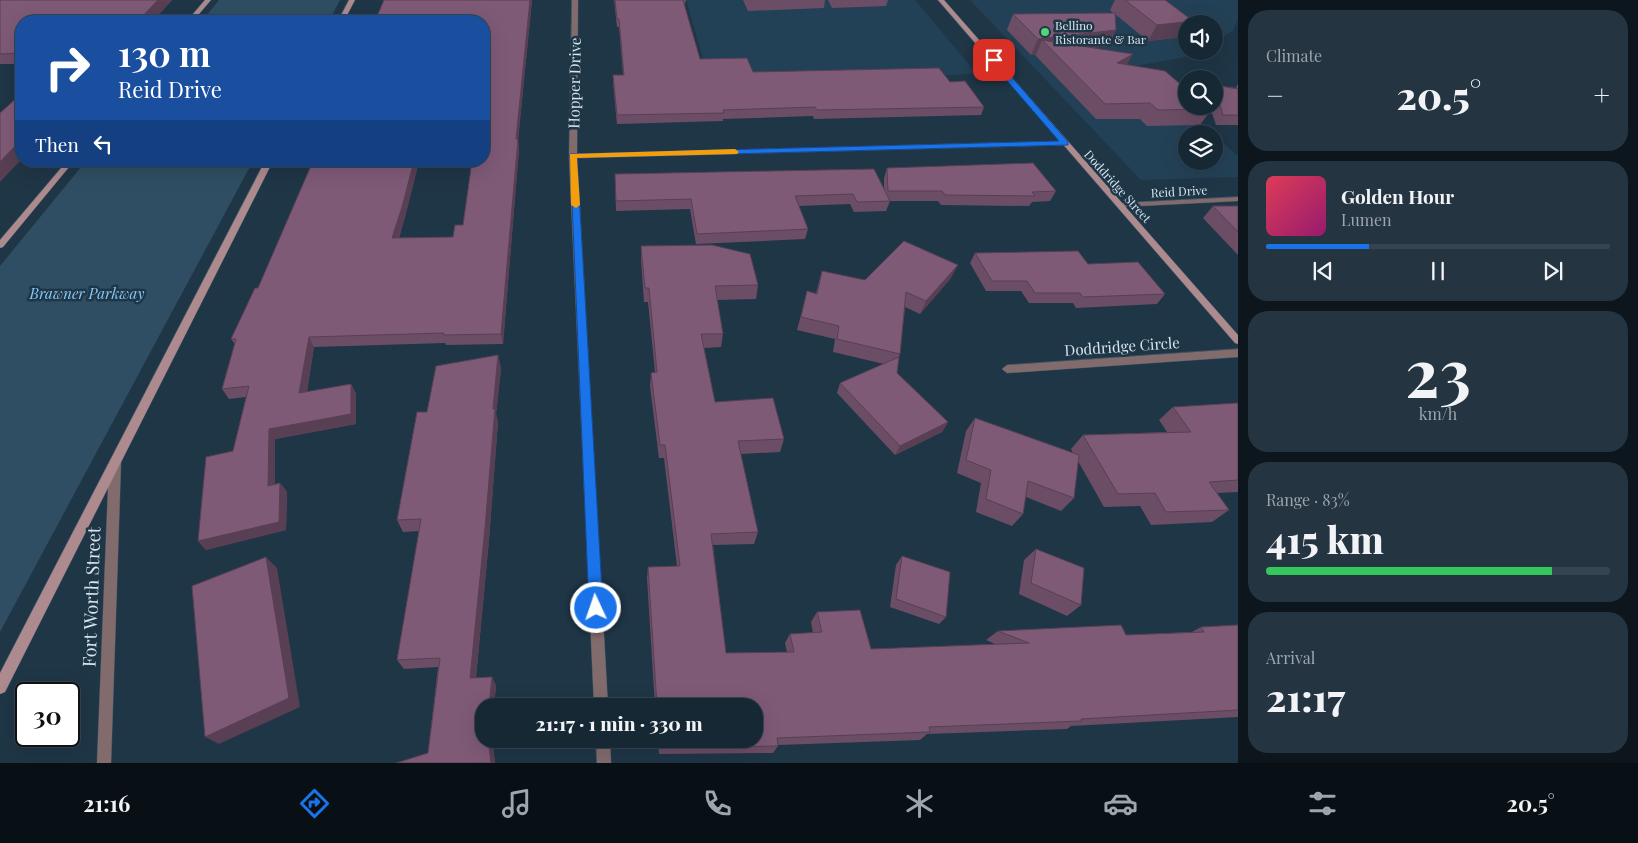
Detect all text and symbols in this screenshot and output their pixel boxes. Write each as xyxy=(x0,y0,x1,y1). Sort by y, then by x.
map controls xyxy=(1178,15,1223,170)
button: sound xyxy=(1178,15,1223,60)
place label: Bellino Ristorante & Bar xyxy=(1055,17,1147,47)
marker: Bellino Ristorante & Bar xyxy=(1039,26,1051,38)
text: 130 m xyxy=(118,29,211,76)
icon: right xyxy=(35,35,100,100)
street label: Hopper Drive xyxy=(563,37,585,129)
pin xyxy=(973,39,1015,81)
text: Climate xyxy=(1266,45,1322,66)
icon: arrive xyxy=(980,46,1008,74)
text: 20.5° xyxy=(1396,69,1481,120)
button: search xyxy=(1178,70,1223,115)
text: Reid Drive xyxy=(118,74,222,104)
text: − xyxy=(1266,76,1284,113)
text: + xyxy=(1594,76,1610,113)
button: layers xyxy=(1178,125,1223,170)
icon: left xyxy=(89,130,117,158)
text: Then xyxy=(35,131,79,157)
street label: Doddridge Street xyxy=(1081,146,1155,226)
street label: Reid Drive xyxy=(1150,182,1208,200)
text: Golden Hour xyxy=(1341,183,1454,209)
text: Lumen xyxy=(1341,209,1392,230)
icon: previous xyxy=(1309,257,1337,285)
icon: pause xyxy=(1424,257,1452,285)
icon: next xyxy=(1539,257,1567,285)
park label: Brawner Parkway xyxy=(29,283,145,303)
text: 23 xyxy=(1405,327,1471,413)
street label: Doddridge Circle xyxy=(1064,332,1180,360)
text: km/h xyxy=(1419,403,1457,424)
text: Range · 83% xyxy=(1266,489,1350,510)
text: 415 km xyxy=(1266,513,1384,564)
street label: Fort Worth Street xyxy=(77,526,105,668)
position arrow xyxy=(569,581,621,633)
text: Arrival xyxy=(1266,647,1315,668)
text: 21:17 xyxy=(1266,671,1345,722)
speed limit sign: 30 xyxy=(15,682,80,747)
text: 21:17 · 1 min · 330 m xyxy=(535,710,703,736)
icon: directions xyxy=(297,786,332,821)
icon: music xyxy=(499,786,534,821)
icon: phone xyxy=(700,786,735,821)
icon: climate xyxy=(902,786,937,821)
icon: car xyxy=(1103,786,1138,821)
icon: filters xyxy=(1305,786,1340,821)
text: 21:16 xyxy=(83,788,130,818)
text: 20.5° xyxy=(1506,788,1555,818)

